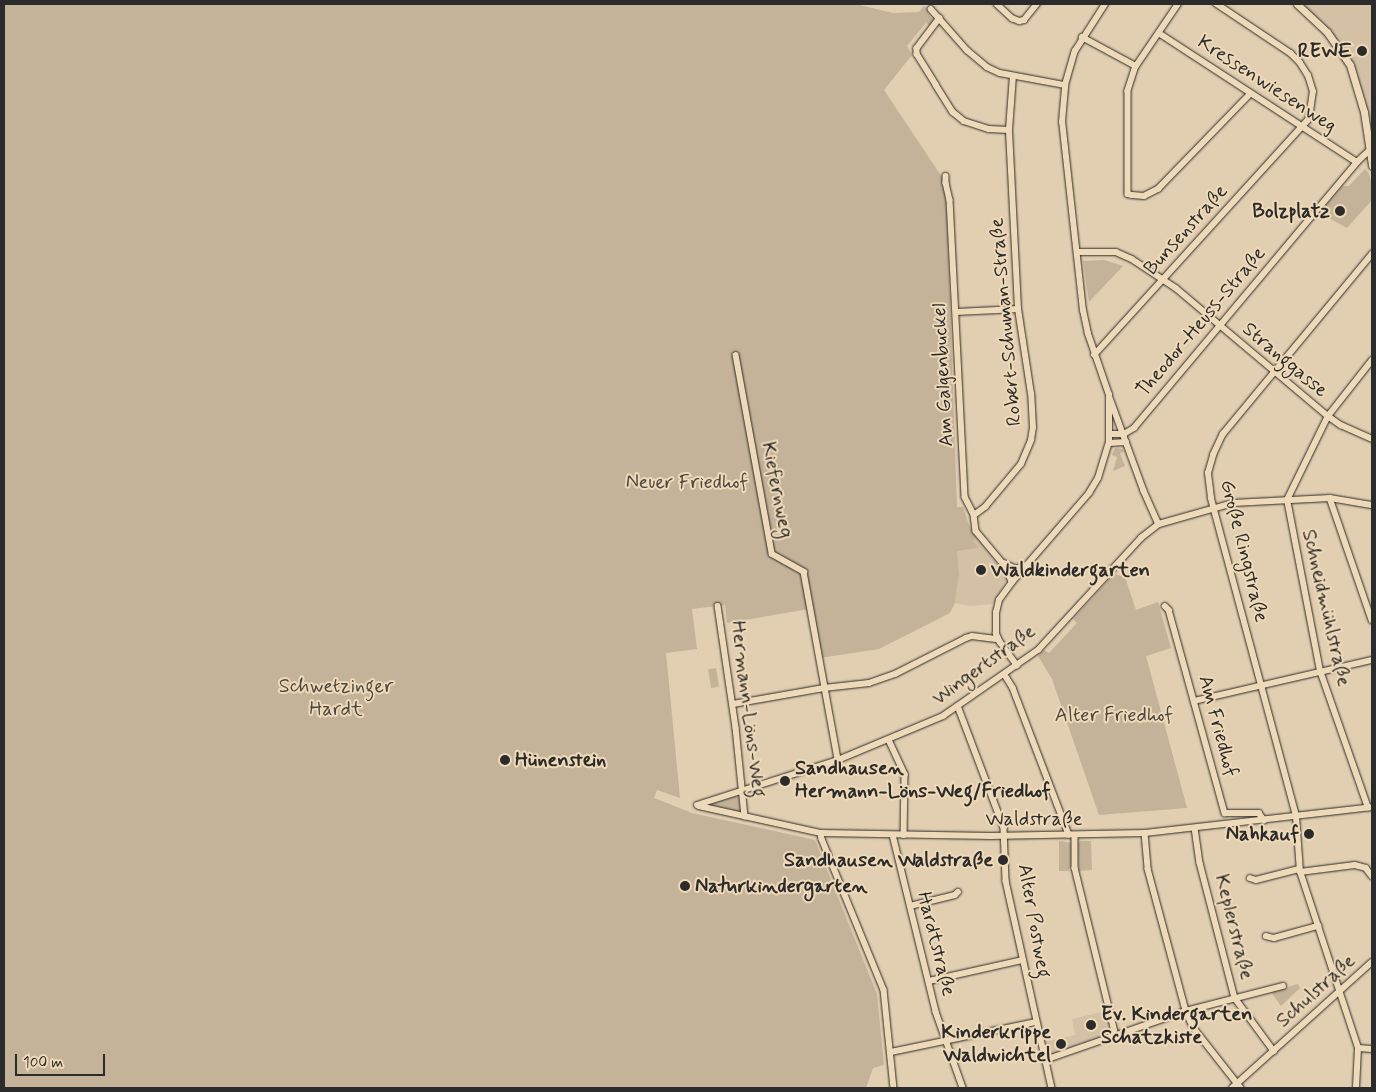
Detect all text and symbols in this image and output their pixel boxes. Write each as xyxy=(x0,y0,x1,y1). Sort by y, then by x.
street label: Kressenwiesenweg xyxy=(1193,30,1341,138)
place label: REWE xyxy=(1298,39,1352,63)
marker: REWE xyxy=(1356,45,1368,57)
street label: Bunsenstraße xyxy=(1139,180,1233,280)
place label: Bolzplatz xyxy=(1252,199,1330,223)
marker: Bolzplatz xyxy=(1334,205,1346,217)
street label: Robert-Schuman-Straße xyxy=(985,217,1027,427)
street label: Theodor-Heuss-Straße xyxy=(1131,242,1271,402)
street label: Am Galgenbuckel xyxy=(927,301,959,449)
street label: Stranggasse xyxy=(1237,317,1333,403)
street label: Kiefernweg xyxy=(756,440,798,540)
park label: Neuer Friedhof xyxy=(626,470,748,494)
street label: Große Ringstraße xyxy=(1215,477,1273,625)
street label: Schneidmühlstraße xyxy=(1296,527,1356,689)
place label: Waldkindergarten xyxy=(991,558,1150,582)
marker: Waldkindergarten xyxy=(975,564,987,576)
street label: Hermann-Löns-Weg xyxy=(725,619,771,799)
street label: Wingertstraße xyxy=(928,619,1040,711)
street label: Am Friedhof xyxy=(1193,673,1243,779)
park label: Schwetzinger Hardt xyxy=(279,674,393,721)
park label: Alter Friedhof xyxy=(1055,703,1173,727)
place label: Hünenstein xyxy=(515,748,606,772)
marker: Hünenstein xyxy=(499,754,511,766)
place label: Sandhausen Hermann-Löns-Weg/Friedhof xyxy=(795,757,1051,804)
marker: Sandhausen Hermann-Löns-Weg/Friedhof xyxy=(779,775,791,787)
street label: Waldstraße xyxy=(985,807,1083,831)
place label: Nahkauf xyxy=(1226,822,1299,846)
marker: Nahkauf xyxy=(1303,828,1315,840)
place label: Sandhausen Waldstraße xyxy=(782,848,993,872)
marker: Sandhausen Waldstraße xyxy=(997,854,1009,866)
street label: Alter Postweg xyxy=(1012,863,1056,979)
street label: Keplerstraße xyxy=(1209,872,1259,982)
place label: Naturkindergarten xyxy=(695,874,867,898)
marker: Naturkindergarten xyxy=(679,880,691,892)
street label: Hardtstraße xyxy=(911,889,961,999)
street label: Schulstraße xyxy=(1271,949,1361,1033)
place label: Ev. Kindergarten Schatzkiste xyxy=(1101,1002,1252,1049)
marker: Ev. Kindergarten Schatzkiste xyxy=(1085,1019,1097,1031)
place label: Kinderkrippe Waldwichtel xyxy=(941,1020,1051,1067)
marker: Kinderkrippe Waldwichtel xyxy=(1055,1038,1067,1050)
scale bar xyxy=(18,1044,108,1076)
text: 100 m xyxy=(23,1053,63,1073)

